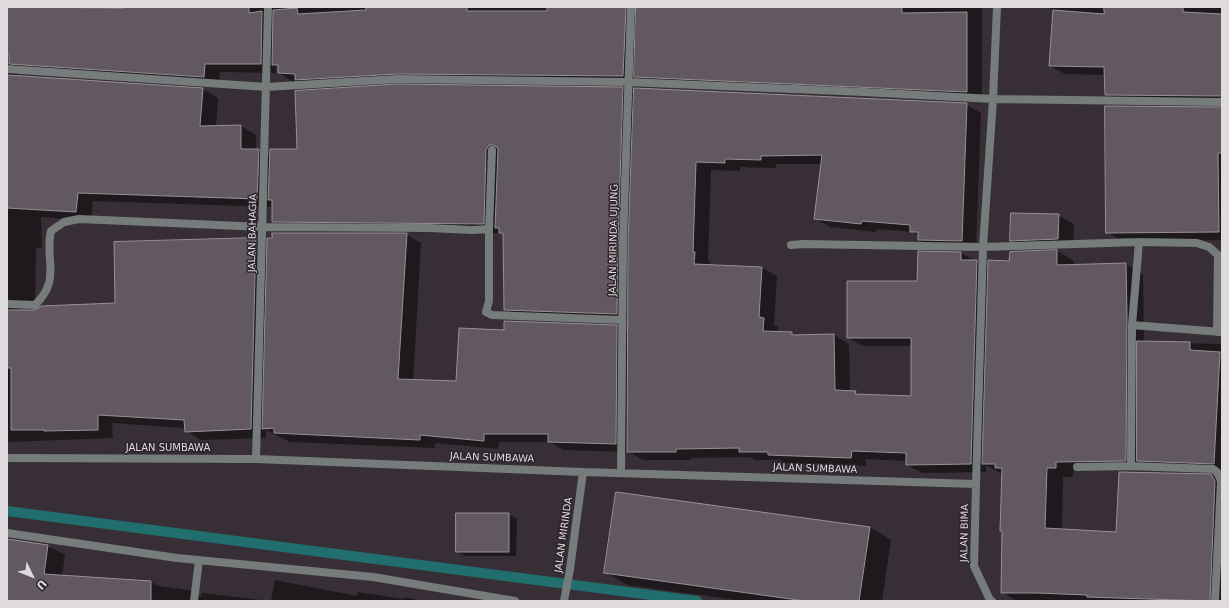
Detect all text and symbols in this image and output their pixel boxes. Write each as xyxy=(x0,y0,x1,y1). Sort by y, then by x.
street label: JALAN MIRINDA UJUNG xyxy=(607,184,621,296)
street label: JALAN BAHAGIA xyxy=(246,194,260,272)
street label: JALAN SUMBAWA xyxy=(126,442,210,454)
street label: JALAN SUMBAWA xyxy=(450,451,534,465)
street label: JALAN SUMBAWA xyxy=(773,462,857,476)
street label: JALAN MIRINDA xyxy=(553,496,575,574)
street label: JALAN BIMA xyxy=(958,504,972,562)
north arrow xyxy=(12,556,52,596)
text: U xyxy=(33,577,49,592)

